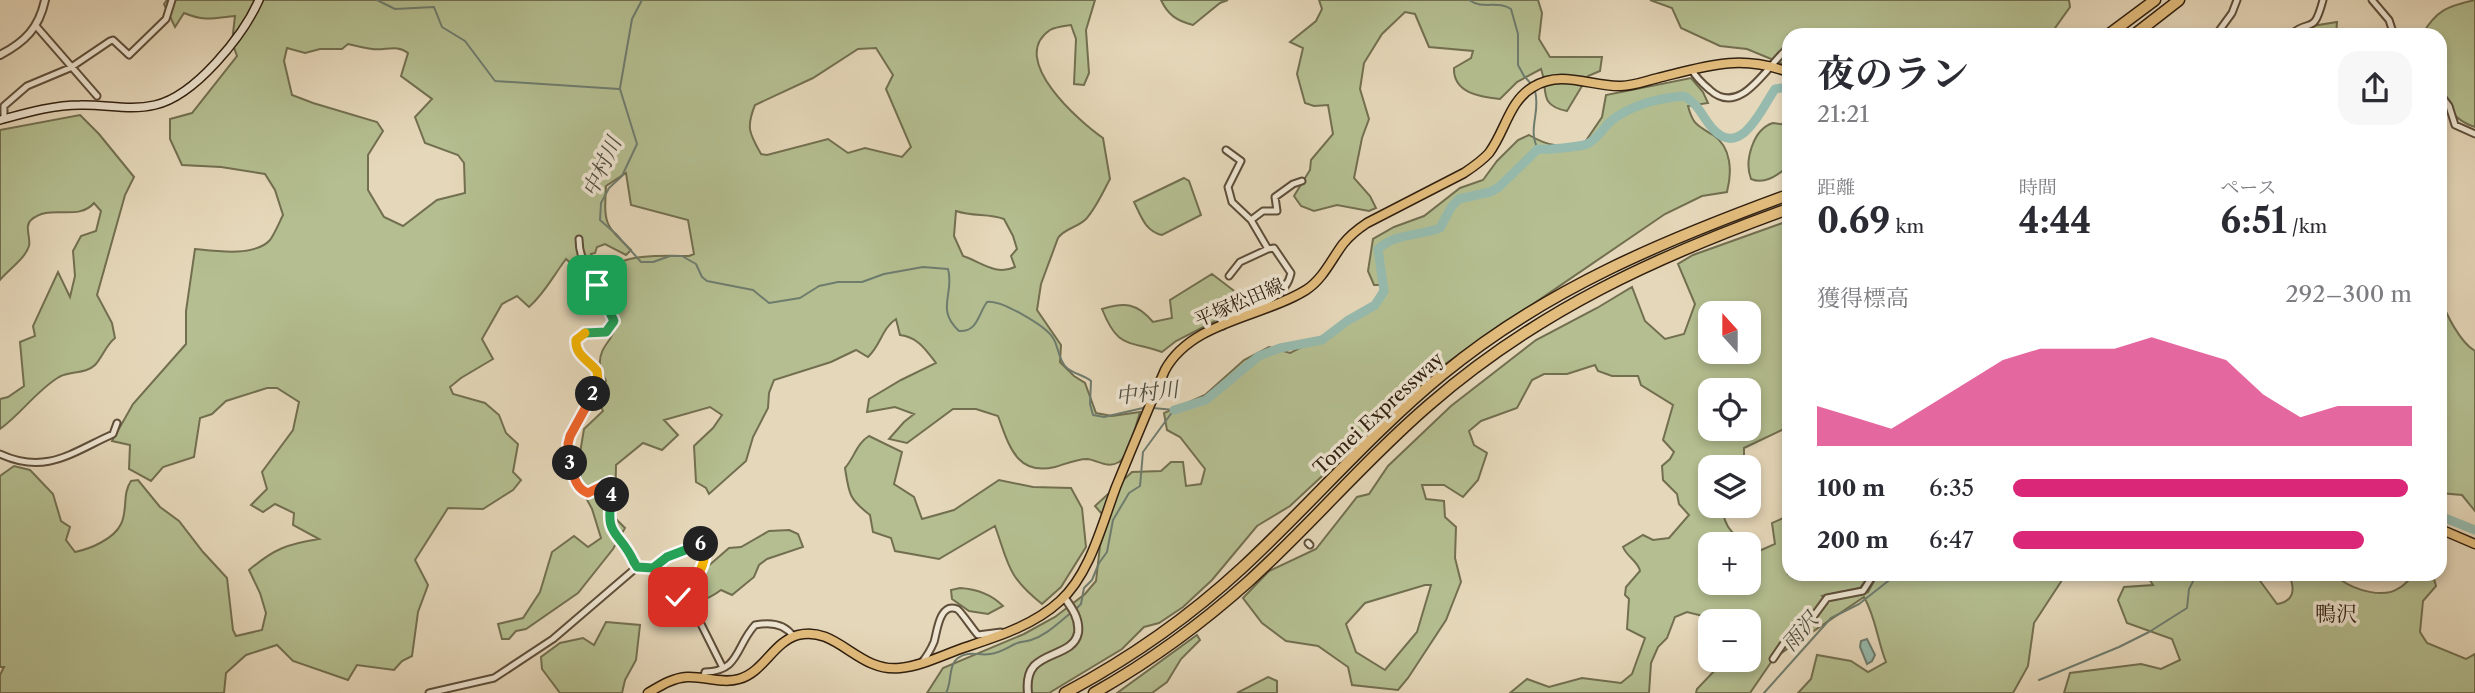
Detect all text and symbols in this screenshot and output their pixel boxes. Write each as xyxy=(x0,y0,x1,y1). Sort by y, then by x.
text: 夜のラン xyxy=(1817,50,1969,97)
button: share xyxy=(2338,51,2412,125)
text: 21:21 xyxy=(1817,100,1869,128)
water label: 中村川 xyxy=(577,131,627,201)
text: 距離 xyxy=(1817,176,1855,199)
text: 時間 xyxy=(2019,176,2057,199)
text: ペース xyxy=(2220,176,2276,199)
text: 0.69 xyxy=(1817,199,1890,242)
text: 4:44 xyxy=(2019,199,2091,242)
text: 6:51 xyxy=(2220,199,2287,242)
text: km xyxy=(1890,215,1924,238)
text: /km xyxy=(2287,215,2327,238)
pin xyxy=(567,255,627,315)
icon: arrive xyxy=(578,266,616,304)
street label: 平塚松田線 xyxy=(1191,273,1287,332)
text: 292–300 m xyxy=(2286,280,2412,308)
text: 獲得標高 xyxy=(1817,284,1909,312)
north arrow xyxy=(1698,301,1760,364)
map controls xyxy=(1698,301,1761,672)
street label: Tomei Expressway xyxy=(1309,347,1448,479)
pin: 2 xyxy=(576,376,610,412)
water label: 中村川 xyxy=(1114,376,1182,409)
button: locate xyxy=(1698,378,1761,441)
text: 2 xyxy=(587,382,598,405)
pin: 3 xyxy=(552,446,588,480)
text: 3 xyxy=(564,451,575,474)
button: layers xyxy=(1698,455,1761,518)
text: 100 m xyxy=(1817,474,1885,502)
text: 6:35 xyxy=(1929,474,1974,502)
pin: 4 xyxy=(594,477,630,512)
text: 4 xyxy=(606,483,617,506)
pin: 6 xyxy=(684,526,718,562)
text: 200 m xyxy=(1817,526,1889,554)
text: 6:47 xyxy=(1929,526,1974,554)
text: 6 xyxy=(695,532,706,555)
button: + xyxy=(1698,532,1761,595)
pin xyxy=(648,567,708,627)
icon: check xyxy=(659,578,697,616)
district label: 鴨沢 xyxy=(2315,601,2357,626)
water label: 雨沢 xyxy=(1776,605,1825,656)
button: − xyxy=(1698,609,1761,672)

